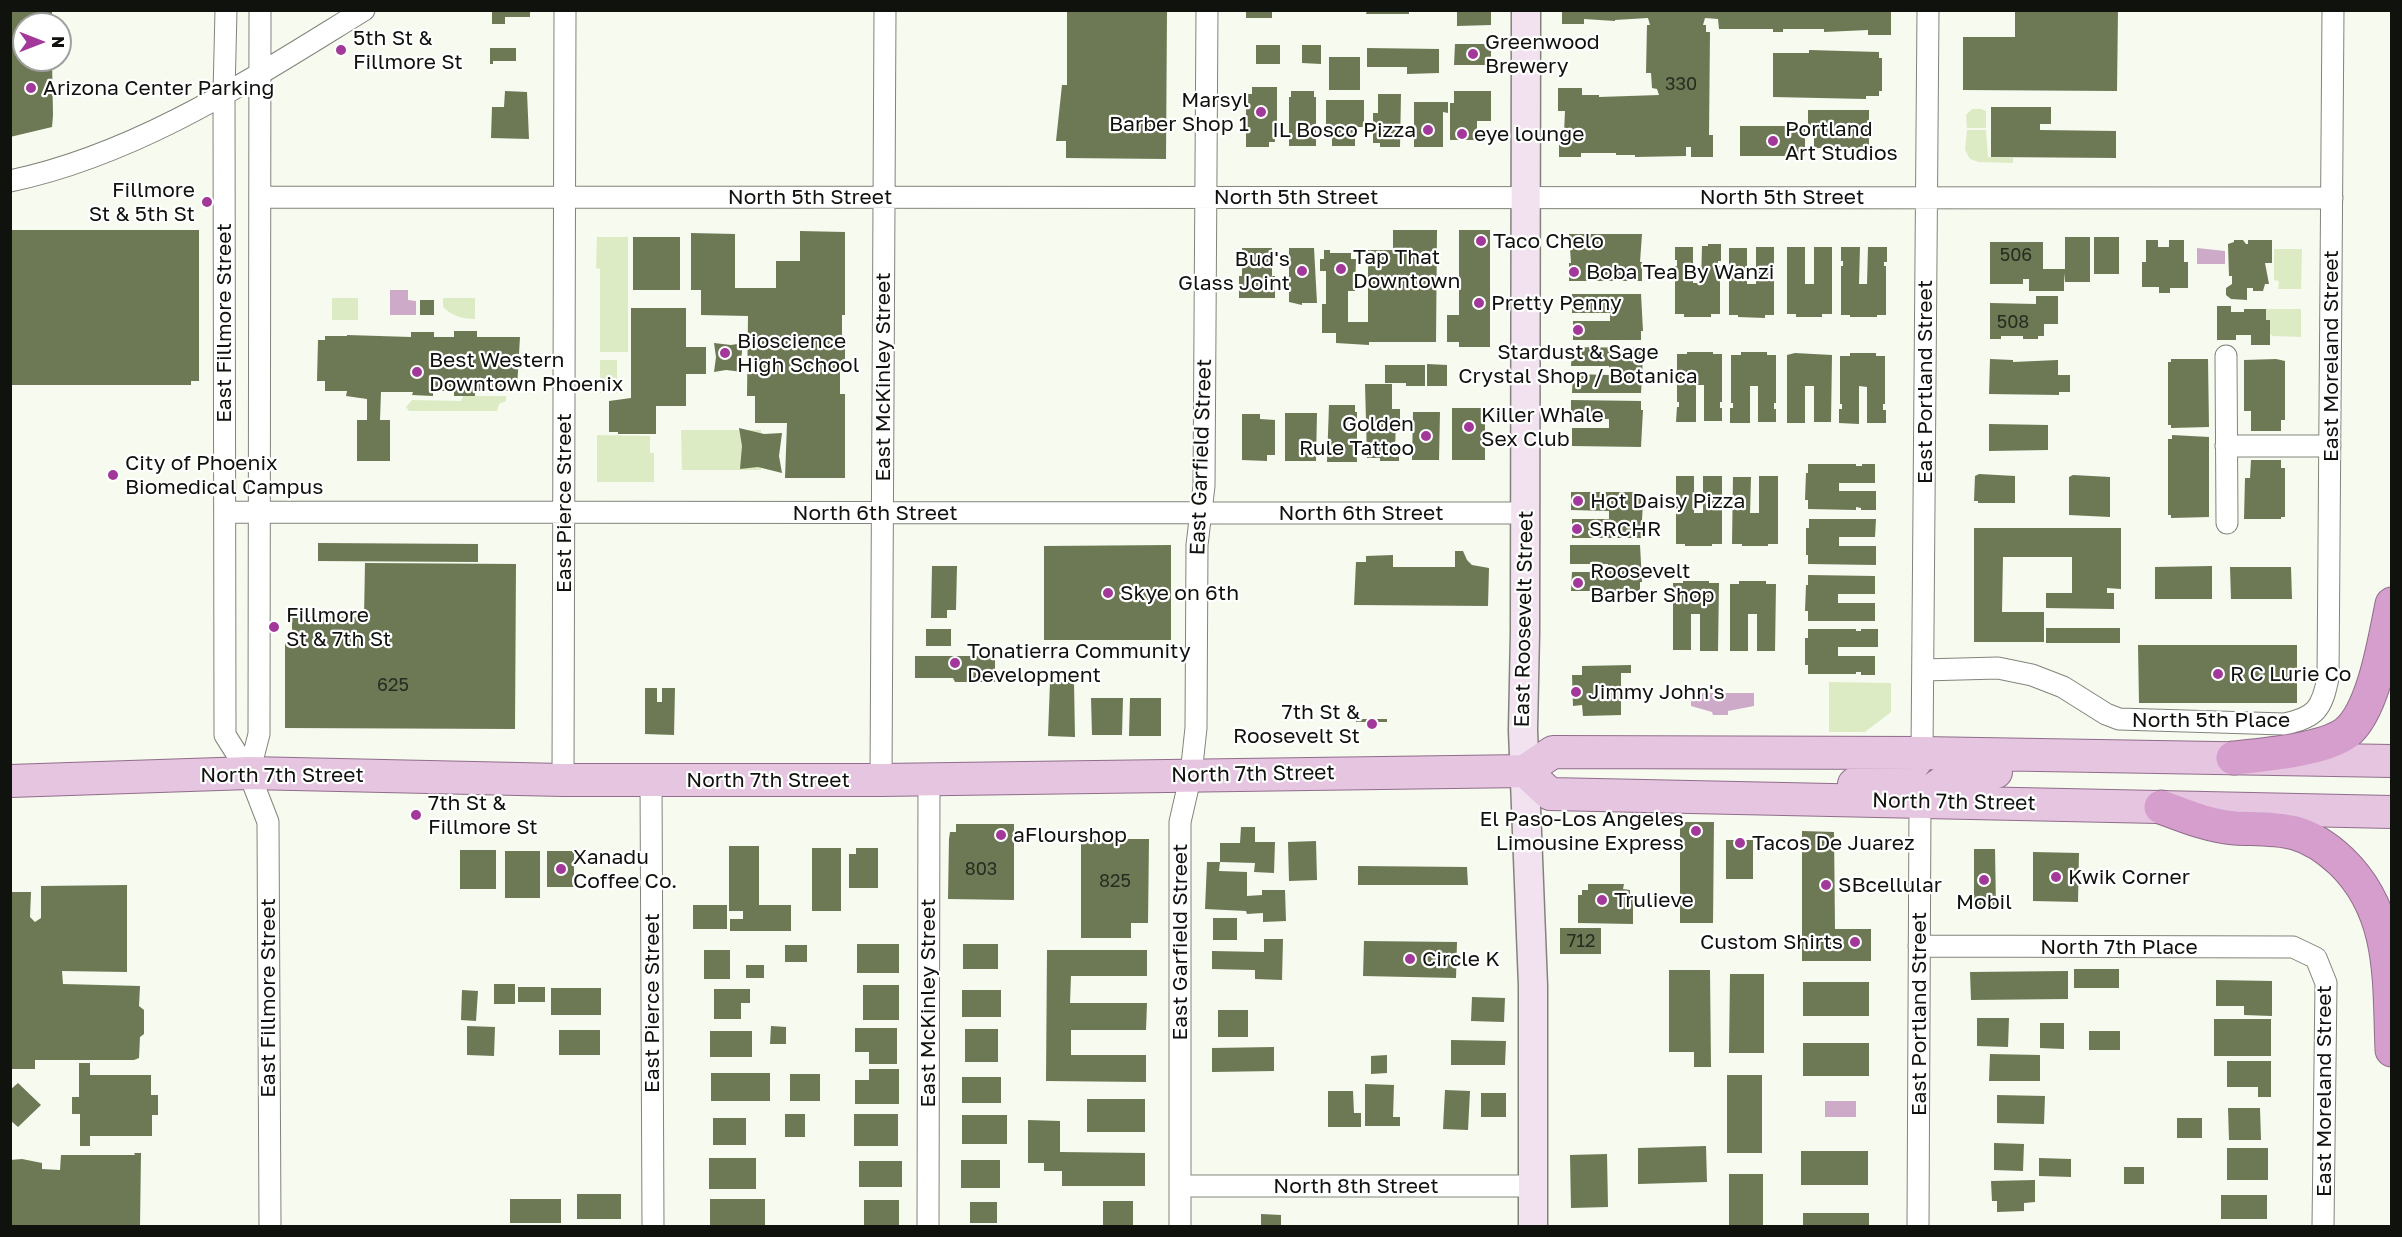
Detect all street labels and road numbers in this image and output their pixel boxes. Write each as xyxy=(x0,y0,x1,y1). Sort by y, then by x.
street label: North 5th Street xyxy=(728,184,892,210)
street label: North 5th Street xyxy=(1214,184,1378,210)
street label: North 5th Street xyxy=(1700,184,1864,210)
street label: East Fillmore Street xyxy=(211,223,237,423)
street label: East Moreland Street xyxy=(2318,250,2344,462)
street label: East McKinley Street xyxy=(870,272,896,482)
street label: East Portland Street xyxy=(1912,280,1938,484)
street label: East Garfield Street xyxy=(1185,358,1217,556)
street label: East Pierce Street xyxy=(551,413,577,593)
street label: North 6th Street xyxy=(792,500,958,526)
street label: North 6th Street xyxy=(1278,500,1444,526)
street label: East Roosevelt Street xyxy=(1510,510,1538,728)
street label: North 5th Place xyxy=(2132,707,2290,733)
street label: North 7th Street xyxy=(1171,760,1335,788)
street label: North 7th Street xyxy=(200,762,364,788)
street label: North 7th Street xyxy=(686,767,850,793)
street label: North 7th Street xyxy=(1872,788,2036,816)
street label: East Garfield Street xyxy=(1167,844,1193,1040)
street label: East Fillmore Street xyxy=(255,898,281,1098)
street label: East McKinley Street xyxy=(915,898,941,1108)
street label: East Portland Street xyxy=(1906,912,1932,1116)
street label: East Pierce Street xyxy=(639,913,665,1093)
street label: North 7th Place xyxy=(2040,934,2198,960)
street label: East Moreland Street xyxy=(2311,985,2337,1197)
street label: North 8th Street xyxy=(1273,1173,1439,1199)

